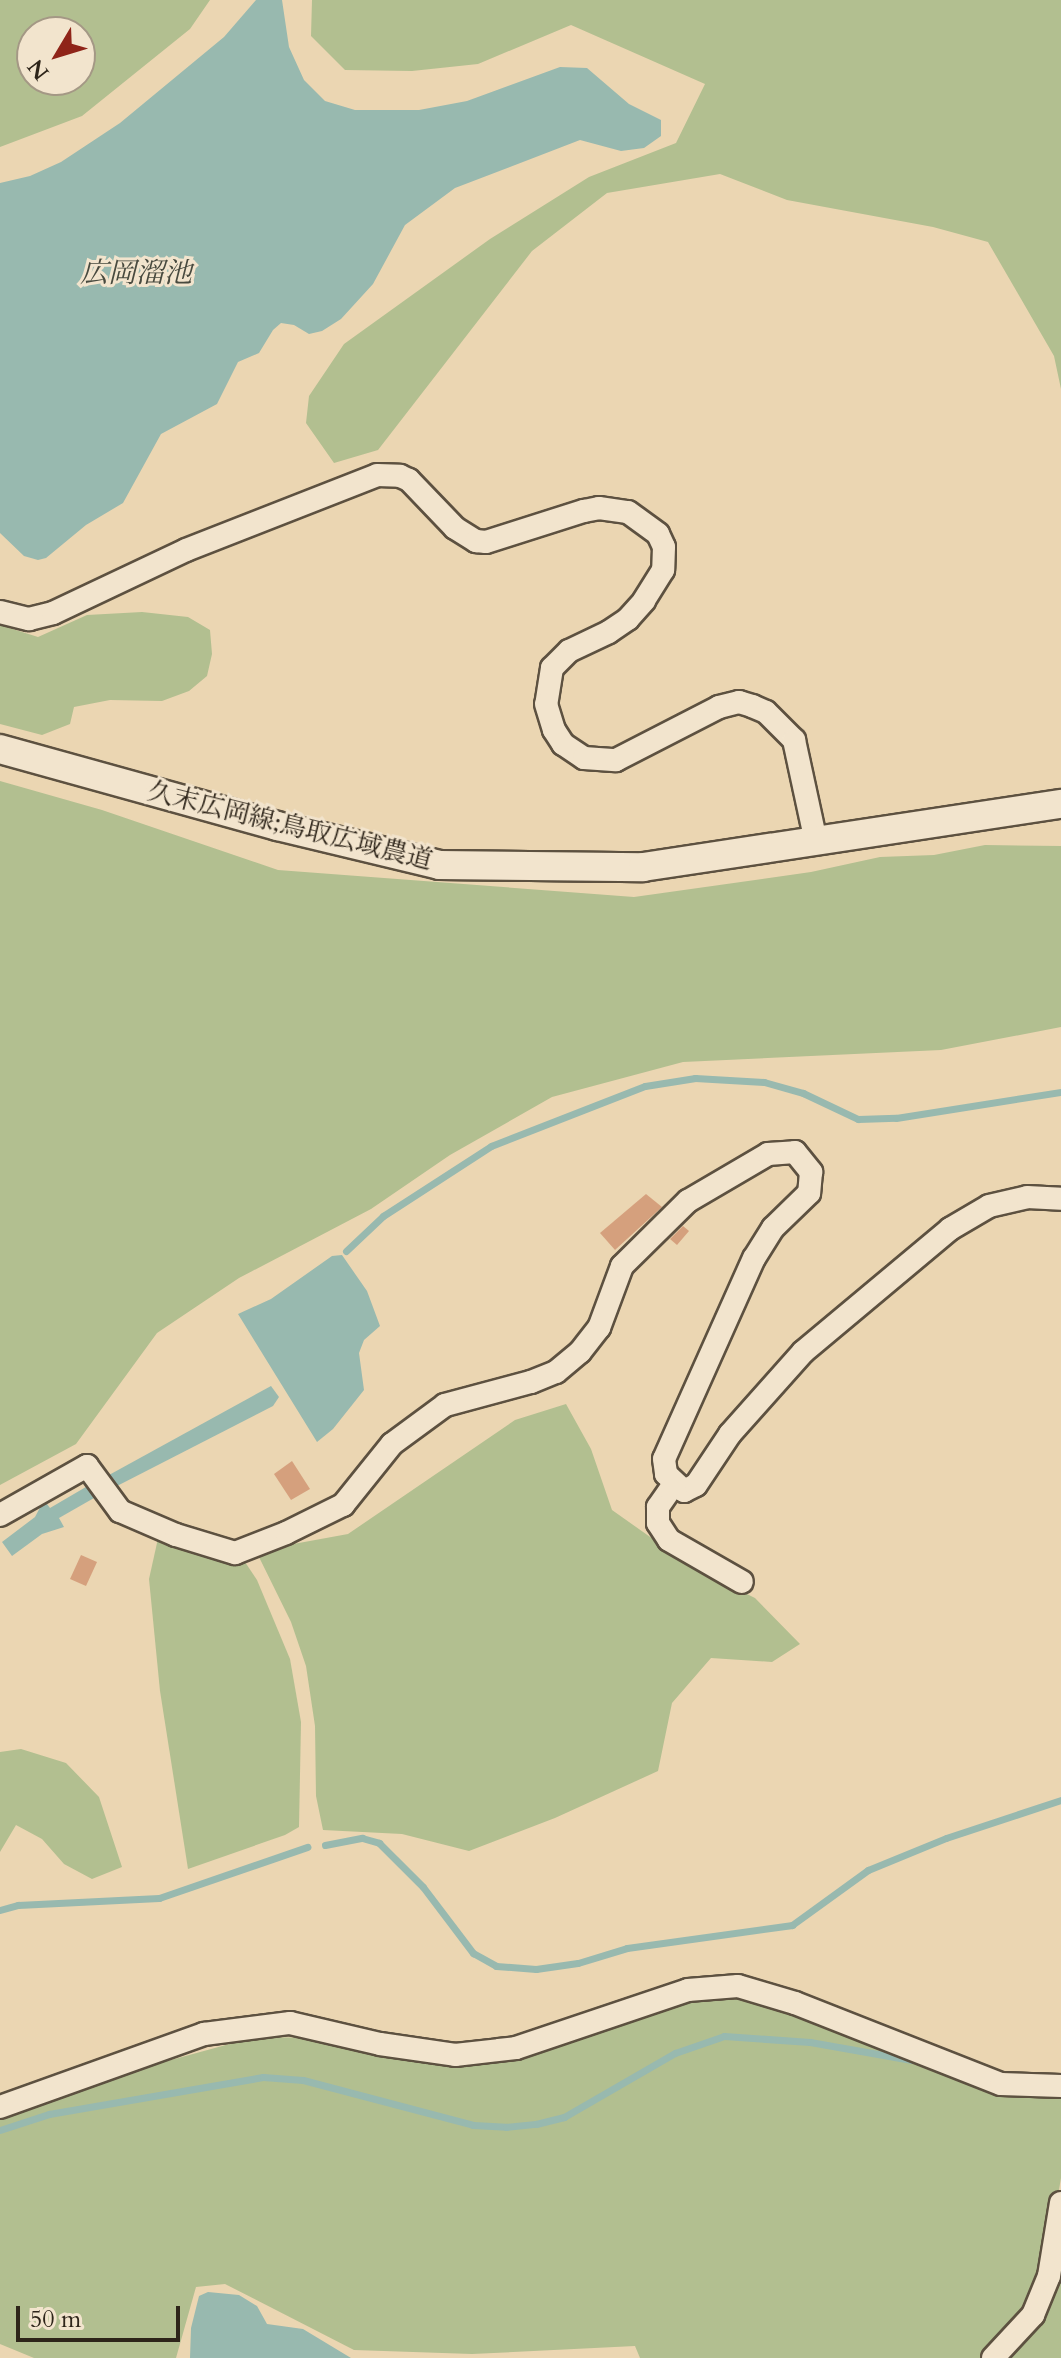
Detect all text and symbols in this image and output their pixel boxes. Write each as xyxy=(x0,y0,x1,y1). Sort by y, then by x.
north arrow xyxy=(16,16,96,96)
text: N xyxy=(21,53,56,86)
water label: 広岡溜池 xyxy=(80,256,192,290)
street label: 久末広岡線;鳥取広域農道 xyxy=(144,775,436,877)
scale bar xyxy=(20,2290,184,2340)
text: 50 m xyxy=(30,2303,81,2336)

